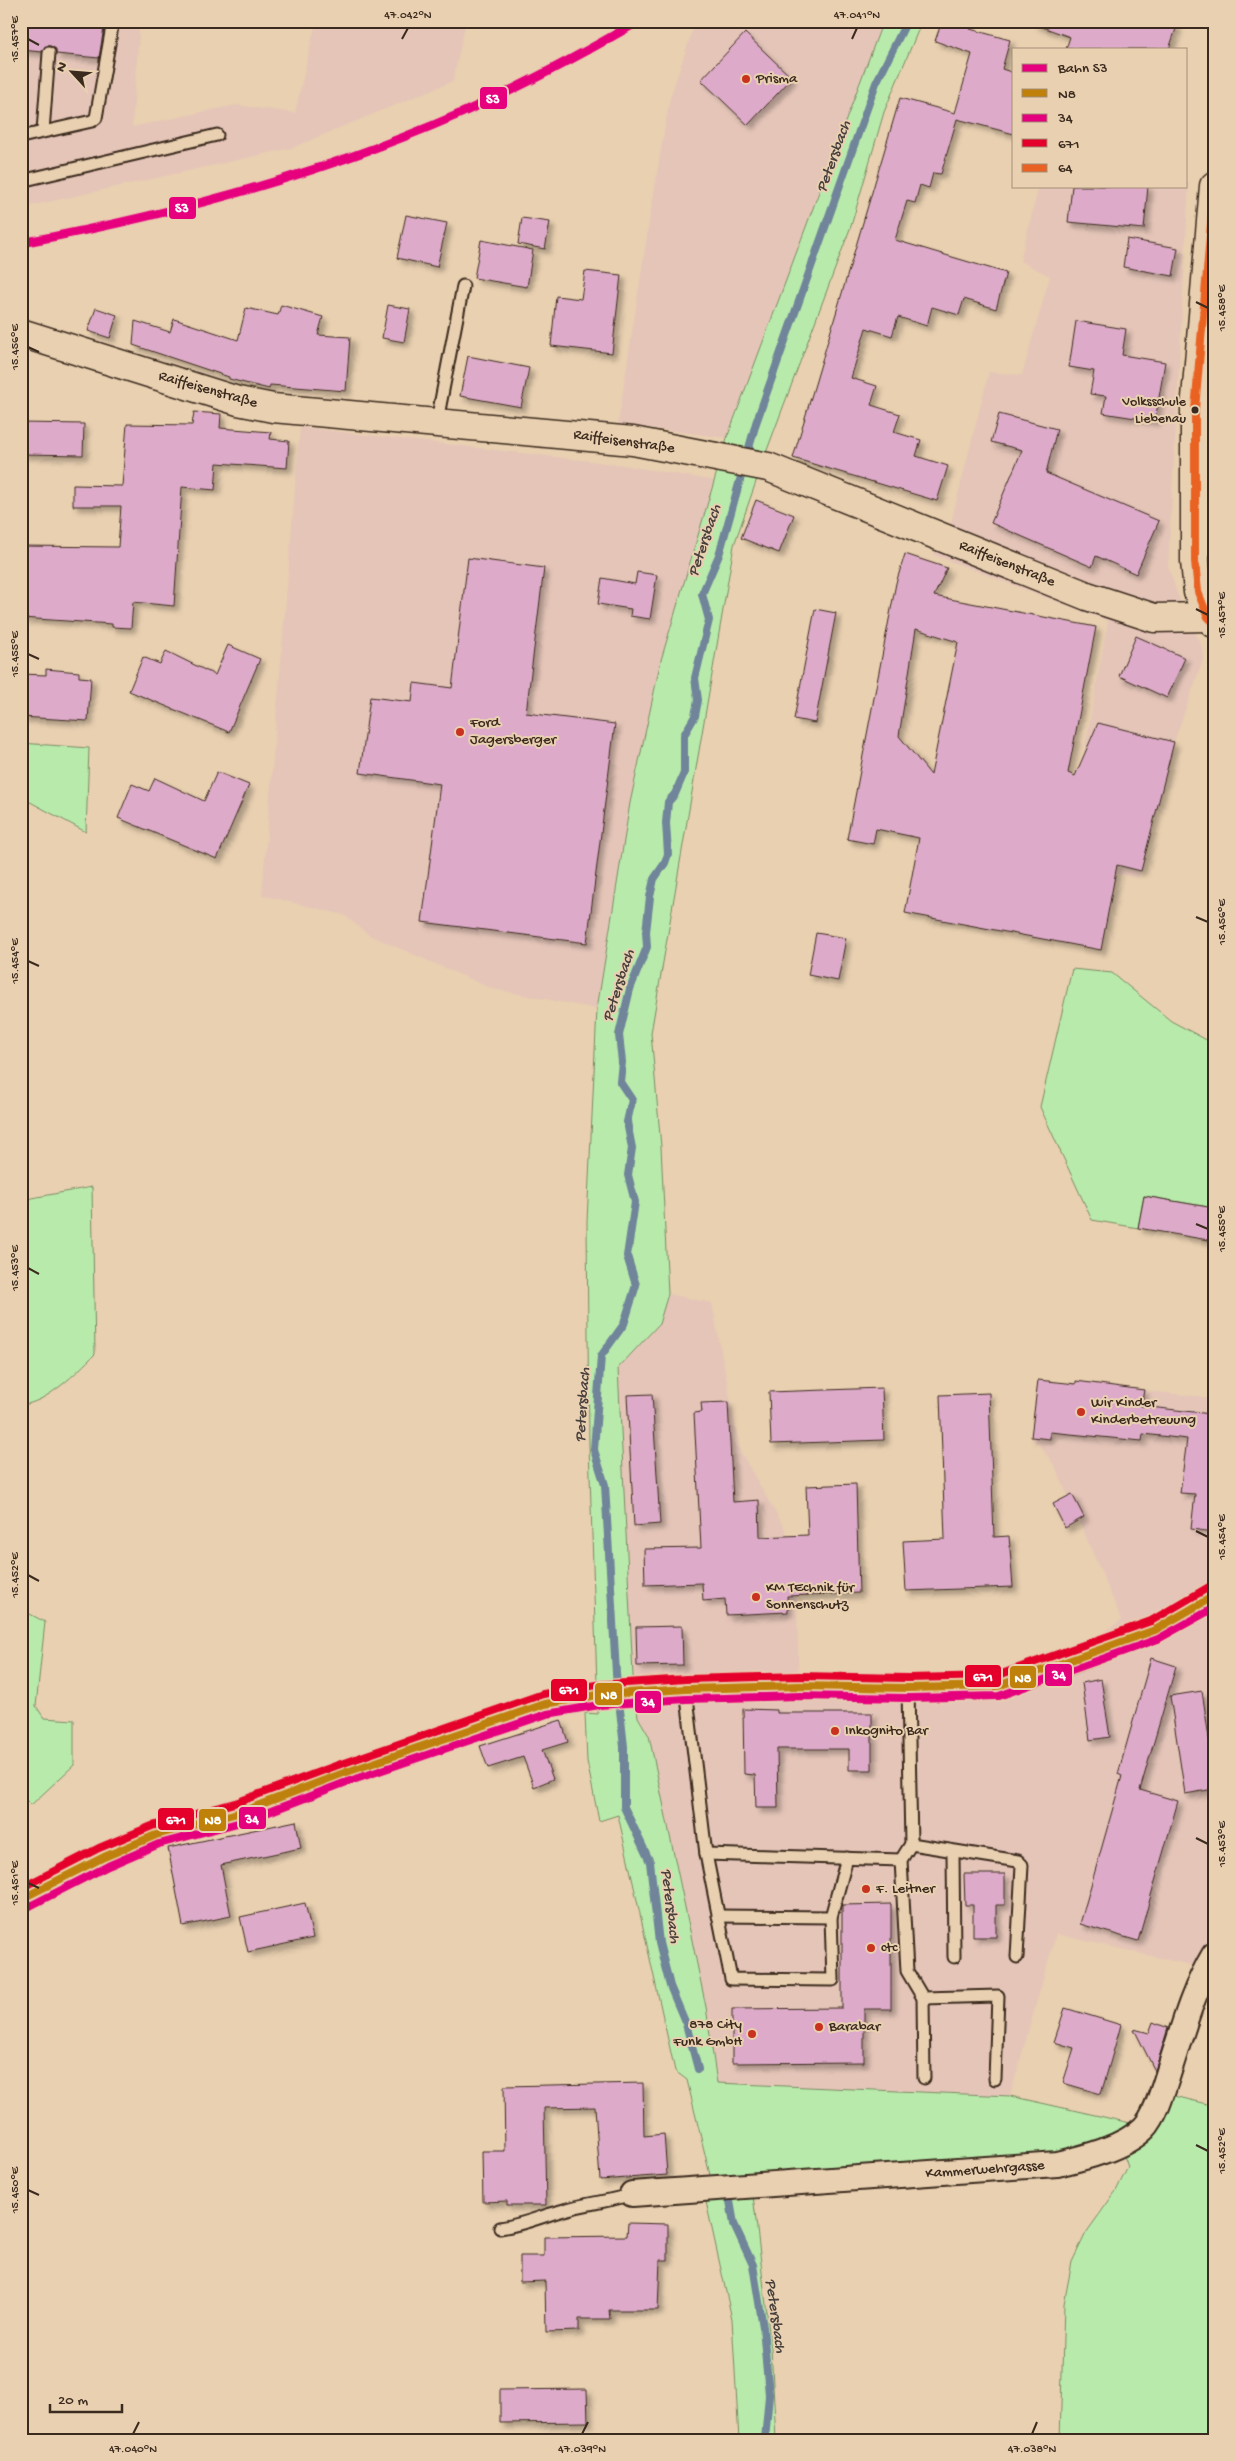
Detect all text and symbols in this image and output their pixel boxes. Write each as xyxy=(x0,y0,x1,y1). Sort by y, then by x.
text: 47.042°N xyxy=(384,9,432,23)
text: 47.041°N xyxy=(834,9,880,23)
text: 15.457°E xyxy=(9,15,23,63)
north arrow xyxy=(48,48,98,98)
legend xyxy=(1012,48,1188,188)
text: N xyxy=(53,60,72,75)
text: Bahn S3 xyxy=(1057,60,1108,78)
place label: Prisma xyxy=(755,70,798,88)
marker: Prisma xyxy=(740,73,752,85)
line badge: S3 xyxy=(479,86,508,110)
text: N8 xyxy=(1058,86,1076,104)
text: S3 xyxy=(486,92,500,109)
text: 34 xyxy=(1057,110,1073,128)
water label: Petersbach xyxy=(813,118,857,195)
text: 671 xyxy=(1058,136,1079,154)
text: 64 xyxy=(1058,160,1073,178)
line badge: S3 xyxy=(168,196,197,220)
text: S3 xyxy=(175,201,189,218)
text: 15.458°E xyxy=(1216,284,1230,332)
text: 15.456°E xyxy=(9,324,23,371)
street label: Raiffeisenstraße xyxy=(156,367,260,413)
place label: Volksschule Liebenau xyxy=(1121,394,1187,428)
marker: Volksschule Liebenau xyxy=(1190,405,1200,415)
street label: Raiffeisenstraße xyxy=(572,426,676,458)
water label: Petersbach xyxy=(685,502,727,579)
street label: Raiffeisenstraße xyxy=(956,537,1058,592)
text: 15.457°E xyxy=(1216,591,1230,639)
text: 15.455°E xyxy=(9,630,23,678)
place label: Ford Jagersberger xyxy=(469,714,558,749)
marker: Ford Jagersberger xyxy=(454,726,466,738)
text: 15.456°E xyxy=(1216,899,1230,946)
text: 15.454°E xyxy=(9,938,23,985)
water label: Petersbach xyxy=(599,947,641,1025)
text: 15.455°E xyxy=(1216,1205,1230,1253)
text: 15.453°E xyxy=(9,1244,23,1292)
water label: Petersbach xyxy=(572,1367,596,1443)
place label: Wir Kinder Kinderbetreuung xyxy=(1091,1394,1196,1429)
marker: Wir Kinder Kinderbetreuung xyxy=(1075,1406,1087,1418)
text: 15.454°E xyxy=(1216,1514,1230,1561)
text: 15.452°E xyxy=(9,1552,23,1599)
place label: KM TEchnik für Sonnenschutz xyxy=(766,1579,856,1614)
marker: KM TEchnik für Sonnenschutz xyxy=(750,1591,762,1603)
line badge: 34 xyxy=(1044,1663,1073,1687)
line badge: 671 xyxy=(964,1664,1002,1688)
line badge: N8 xyxy=(1009,1665,1037,1689)
text: 34 xyxy=(1051,1668,1066,1685)
text: 671 xyxy=(973,1670,993,1687)
text: N8 xyxy=(1015,1671,1032,1688)
line badge: 671 xyxy=(550,1678,588,1702)
line badge: N8 xyxy=(594,1682,623,1706)
text: 671 xyxy=(559,1683,579,1700)
text: N8 xyxy=(601,1688,618,1705)
line badge: 34 xyxy=(634,1690,662,1714)
text: 34 xyxy=(640,1695,655,1712)
place label: Inkognito Bar xyxy=(845,1722,930,1740)
marker: Inkognito Bar xyxy=(829,1725,841,1737)
line badge: 34 xyxy=(238,1806,267,1830)
line badge: 671 xyxy=(157,1807,195,1831)
line badge: N8 xyxy=(198,1808,227,1832)
text: 34 xyxy=(244,1812,259,1829)
text: 671 xyxy=(166,1813,186,1830)
text: N8 xyxy=(205,1813,222,1830)
text: 15.453°E xyxy=(1216,1820,1230,1868)
text: 15.451°E xyxy=(9,1860,23,1906)
water label: Petersbach xyxy=(655,1868,683,1945)
place label: F. Leitner xyxy=(875,1880,936,1898)
marker: F. Leitner xyxy=(860,1883,872,1895)
place label: ctc xyxy=(881,1939,898,1957)
marker: ctc xyxy=(865,1942,877,1954)
place label: 878 City Funk GmbH xyxy=(672,2016,743,2051)
place label: Barabar xyxy=(828,2018,882,2036)
marker: Barabar xyxy=(813,2021,825,2033)
marker: 878 City Funk GmbH xyxy=(746,2028,758,2040)
text: 15.452°E xyxy=(1216,2128,1230,2175)
street label: Kammerwehrgasse xyxy=(925,2157,1045,2183)
text: 15.450°E xyxy=(9,2166,23,2214)
water label: Petersbach xyxy=(759,2278,789,2355)
scale bar xyxy=(50,2381,122,2413)
text: 20 m xyxy=(58,2392,88,2410)
text: 47.040°N xyxy=(109,2443,157,2457)
text: 47.039°N xyxy=(558,2443,606,2457)
text: 47.038°N xyxy=(1008,2443,1056,2457)

